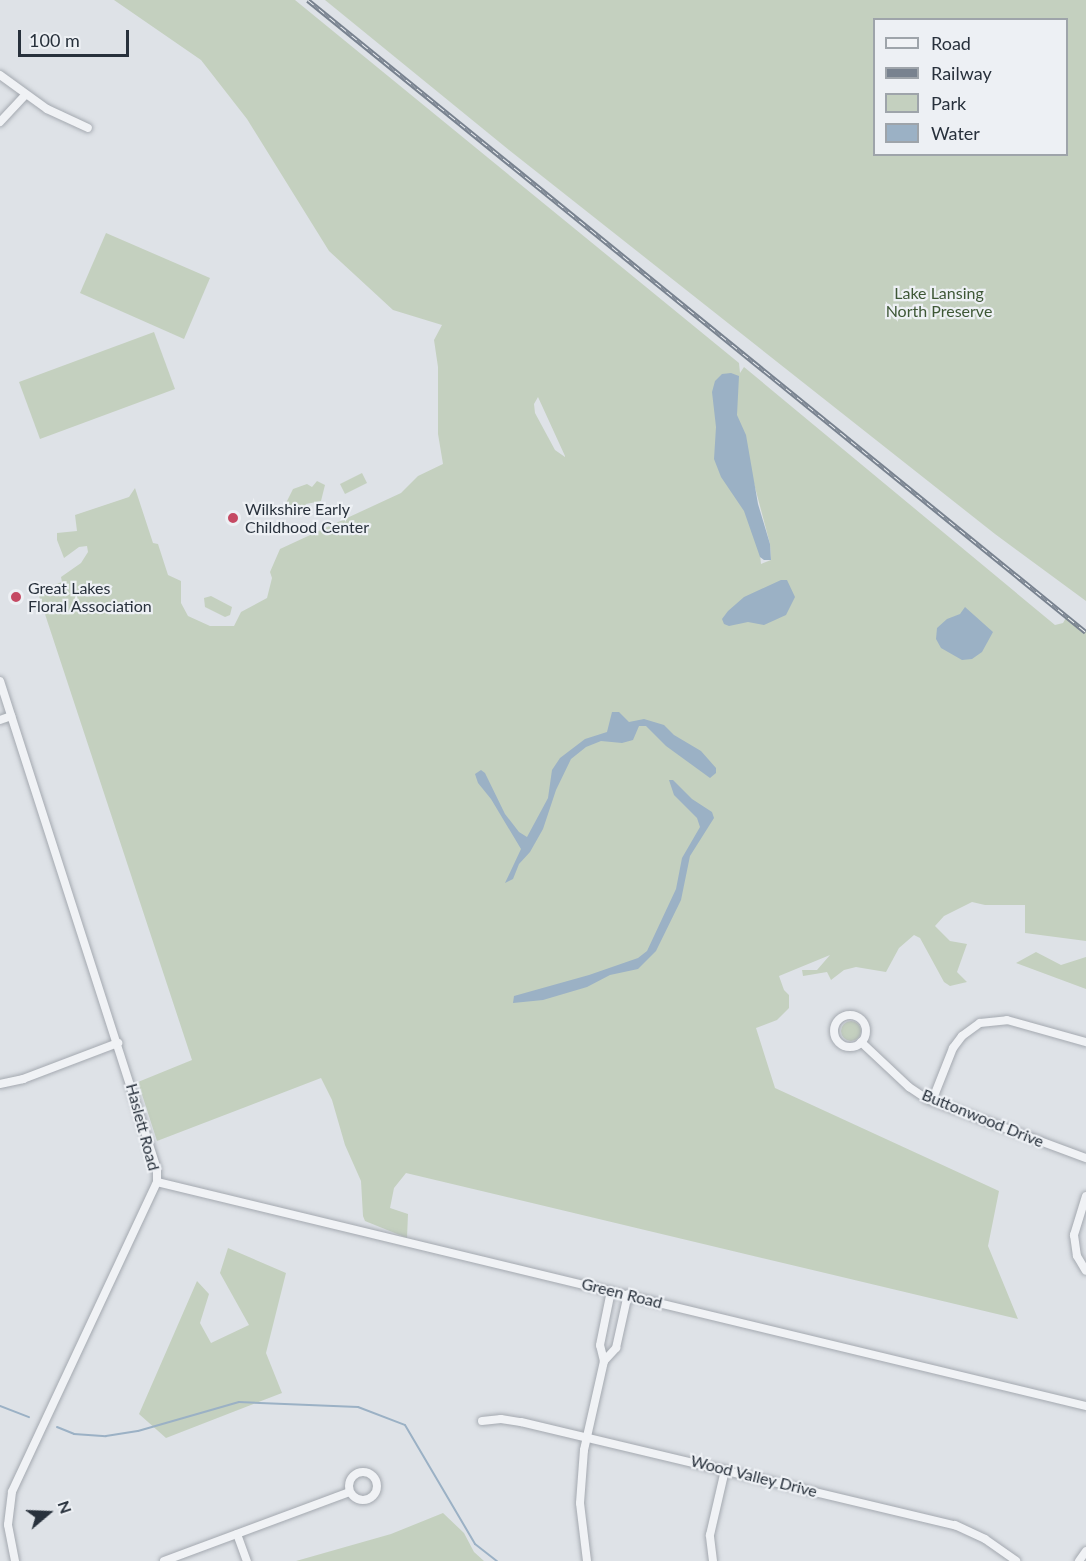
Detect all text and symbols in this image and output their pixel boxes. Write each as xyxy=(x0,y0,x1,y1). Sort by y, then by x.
scale bar xyxy=(21,18,132,56)
legend xyxy=(873,18,1068,156)
text: 100 m xyxy=(29,29,80,51)
text: Road xyxy=(931,32,971,54)
text: Railway xyxy=(931,62,992,84)
text: Park xyxy=(931,92,966,114)
text: Water xyxy=(931,122,980,144)
park label: Lake Lansing North Preserve xyxy=(886,283,992,321)
place label: Wilkshire Early Childhood Center xyxy=(245,499,369,537)
marker: Wilkshire Early Childhood Center xyxy=(226,511,240,525)
place label: Great Lakes Floral Association xyxy=(28,578,152,616)
marker: Great Lakes Floral Association xyxy=(9,590,23,604)
street label: Haslett Road xyxy=(122,1081,164,1173)
street label: Buttonwood Drive xyxy=(919,1085,1047,1151)
street label: Green Road xyxy=(580,1274,664,1312)
street label: Wood Valley Drive xyxy=(688,1451,820,1501)
north arrow xyxy=(18,1483,78,1543)
text: N xyxy=(55,1498,76,1516)

